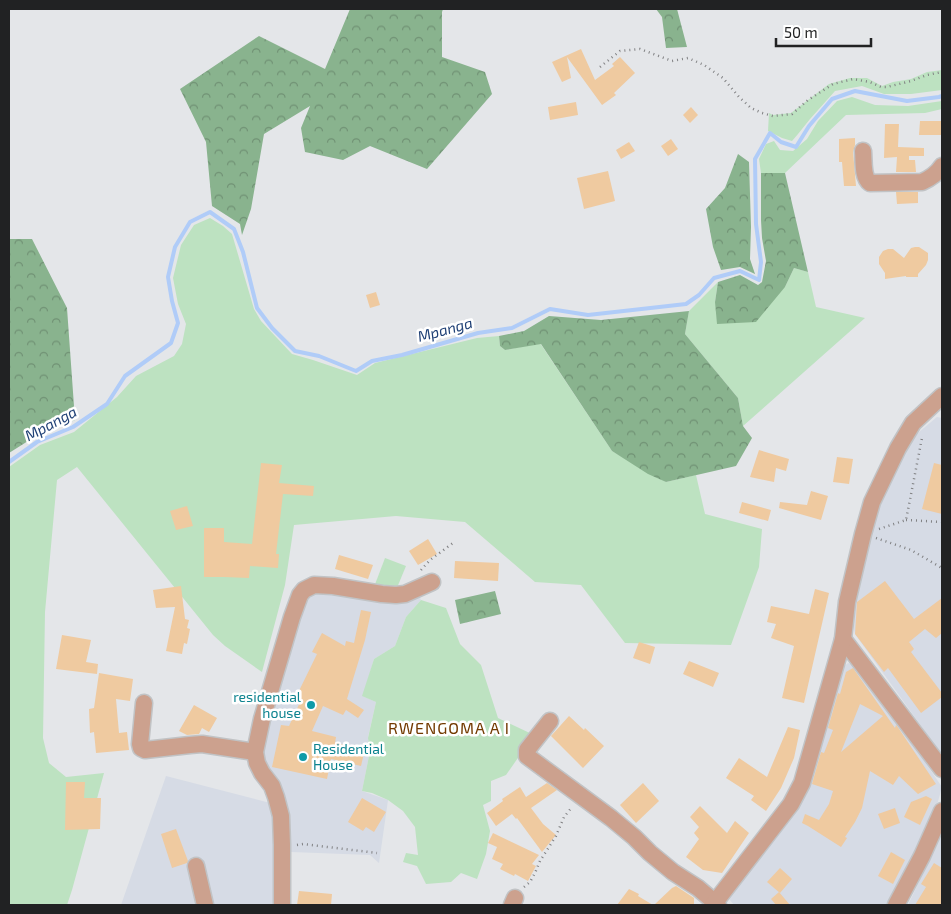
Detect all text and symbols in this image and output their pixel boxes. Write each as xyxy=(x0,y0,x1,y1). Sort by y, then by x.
scale bar xyxy=(776,15,871,47)
text: 50 m xyxy=(784,23,818,41)
water label: Mpanga xyxy=(415,313,474,345)
water label: Mpanga xyxy=(21,402,80,444)
place label: residential house xyxy=(233,688,302,721)
marker: residential house xyxy=(305,699,317,711)
district label: RWENGOMA A I xyxy=(388,718,510,737)
place label: Residential House xyxy=(313,740,385,773)
marker: Residential House xyxy=(297,751,309,763)

